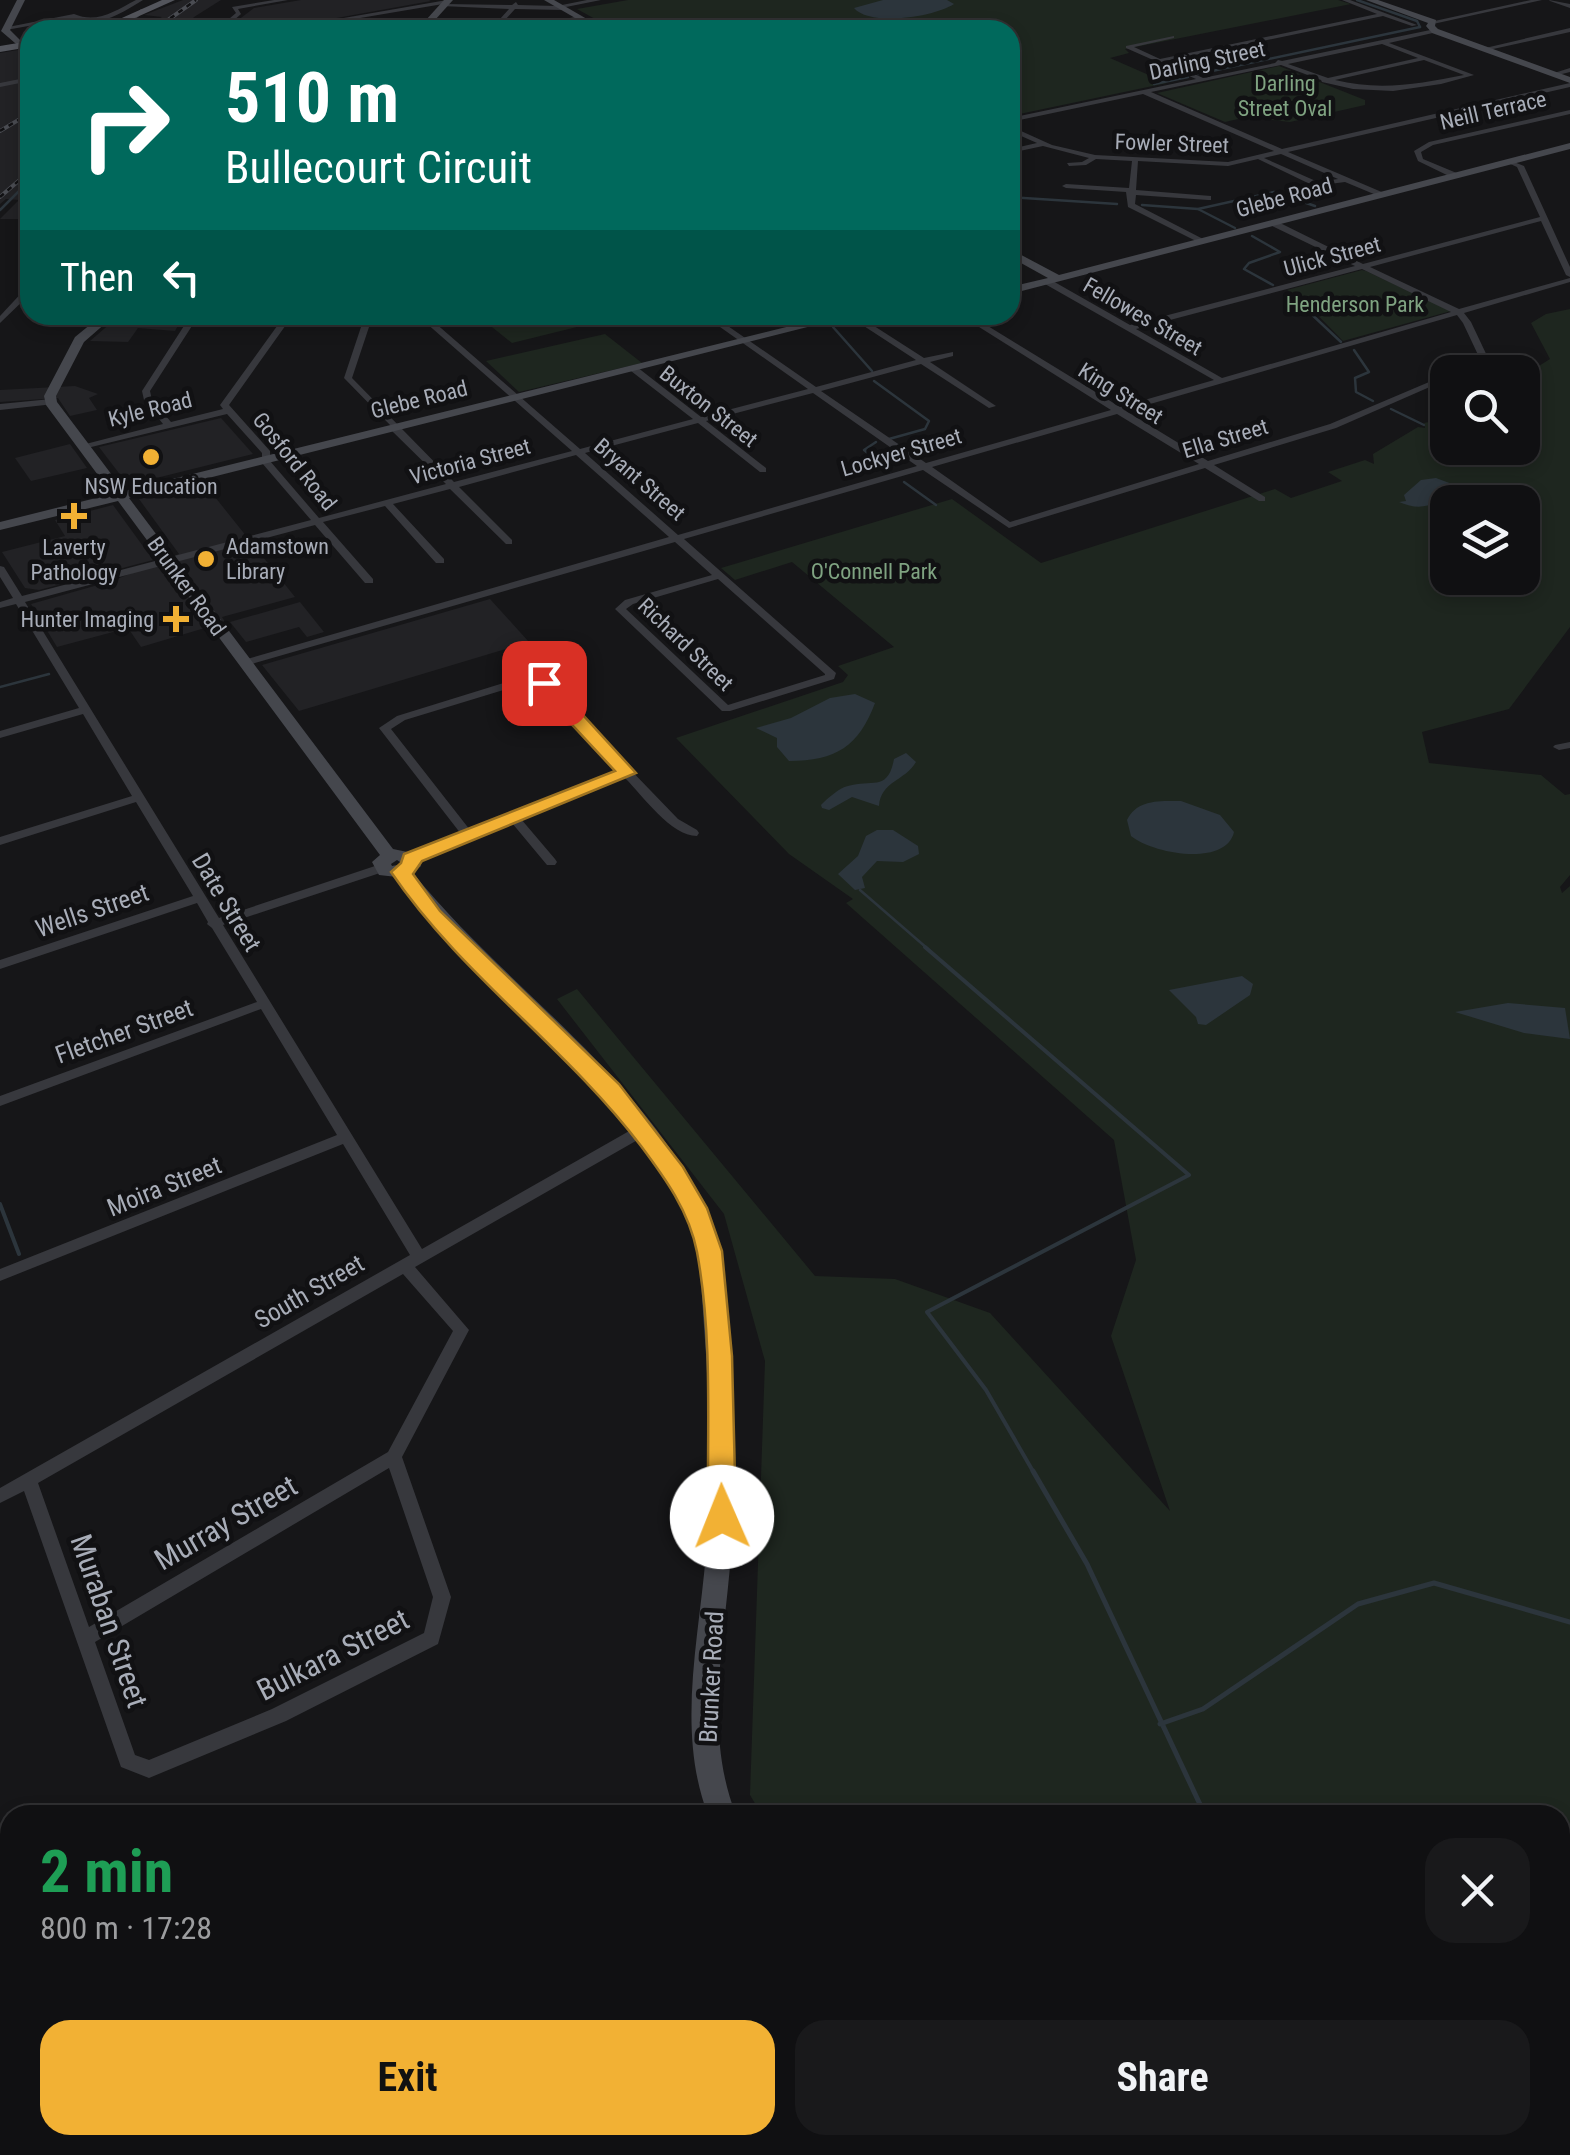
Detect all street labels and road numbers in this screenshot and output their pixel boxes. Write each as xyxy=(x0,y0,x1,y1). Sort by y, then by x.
street label: Darling Street xyxy=(1147,36,1267,85)
street label: Neill Terrace xyxy=(1437,86,1549,135)
street label: Fowler Street xyxy=(1114,129,1230,158)
street label: Glebe Road xyxy=(1233,173,1335,222)
street label: Ulick Street xyxy=(1281,232,1383,281)
street label: Fellowes Street xyxy=(1079,272,1207,361)
street label: King Street xyxy=(1074,358,1168,429)
street label: Buxton Street xyxy=(655,361,762,452)
street label: Glebe Road xyxy=(368,375,470,424)
street label: Kyle Road xyxy=(106,387,195,432)
street label: Gosford Road xyxy=(248,407,342,515)
street label: Ella Street xyxy=(1179,414,1271,463)
street label: Lockyer Street xyxy=(838,423,964,482)
street label: Victoria Street xyxy=(407,433,533,490)
street label: Bryant Street xyxy=(589,433,690,526)
street label: Brunker Road xyxy=(142,532,231,641)
street label: Richard Street xyxy=(633,593,738,696)
street label: Date Street xyxy=(186,848,267,957)
street label: Wells Street xyxy=(32,878,152,943)
street label: Fletcher Street xyxy=(51,993,197,1070)
street label: Moira Street xyxy=(103,1150,226,1222)
street label: South Street xyxy=(249,1249,369,1334)
street label: Murray Street xyxy=(148,1468,303,1577)
street label: Muraban Street xyxy=(63,1530,155,1712)
street label: Bulkara Street xyxy=(251,1601,415,1708)
street label: Brunker Road xyxy=(694,1610,729,1744)

